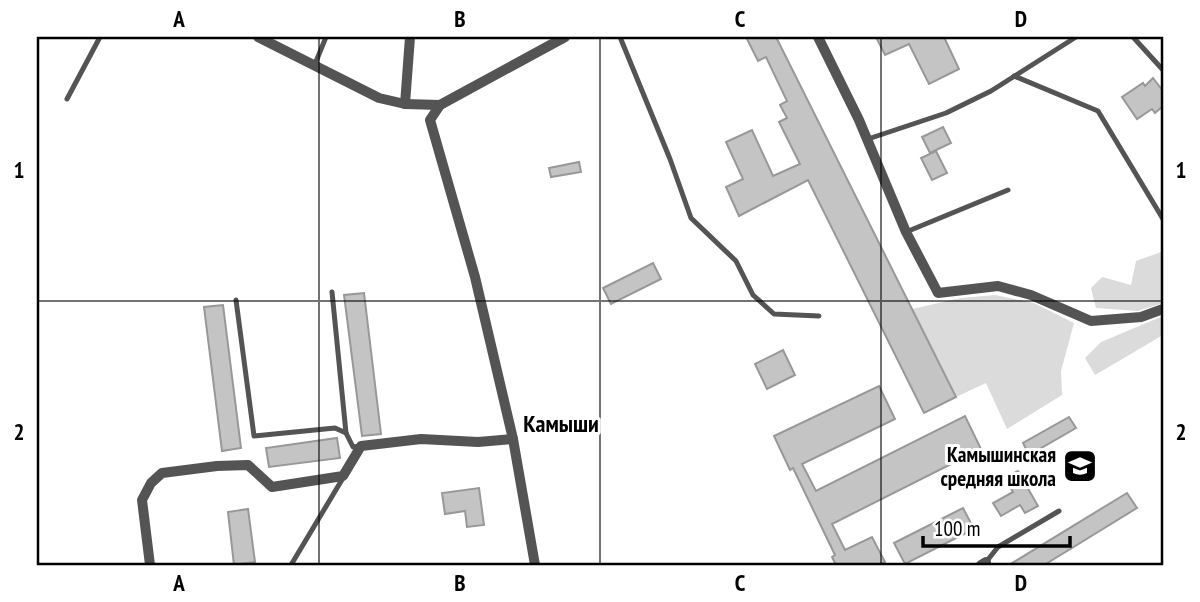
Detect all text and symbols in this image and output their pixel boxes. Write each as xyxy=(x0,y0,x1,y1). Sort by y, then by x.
text: A xyxy=(172,4,185,33)
text: B xyxy=(454,4,466,33)
text: C xyxy=(735,4,746,33)
text: D xyxy=(1015,4,1027,33)
text: 1 xyxy=(14,155,25,184)
text: 1 xyxy=(1176,155,1187,184)
district label: Камыши xyxy=(523,408,599,439)
text: 2 xyxy=(14,417,25,446)
text: 2 xyxy=(1176,417,1187,446)
place label: Камышинская средняя школа xyxy=(940,441,1056,492)
school or university icon: Камышинская средняя школа xyxy=(1061,447,1099,485)
scale bar xyxy=(923,504,1070,548)
text: 100 m xyxy=(934,515,980,542)
text: A xyxy=(172,568,185,597)
text: B xyxy=(454,568,466,597)
text: C xyxy=(735,568,746,597)
text: D xyxy=(1015,568,1027,597)

